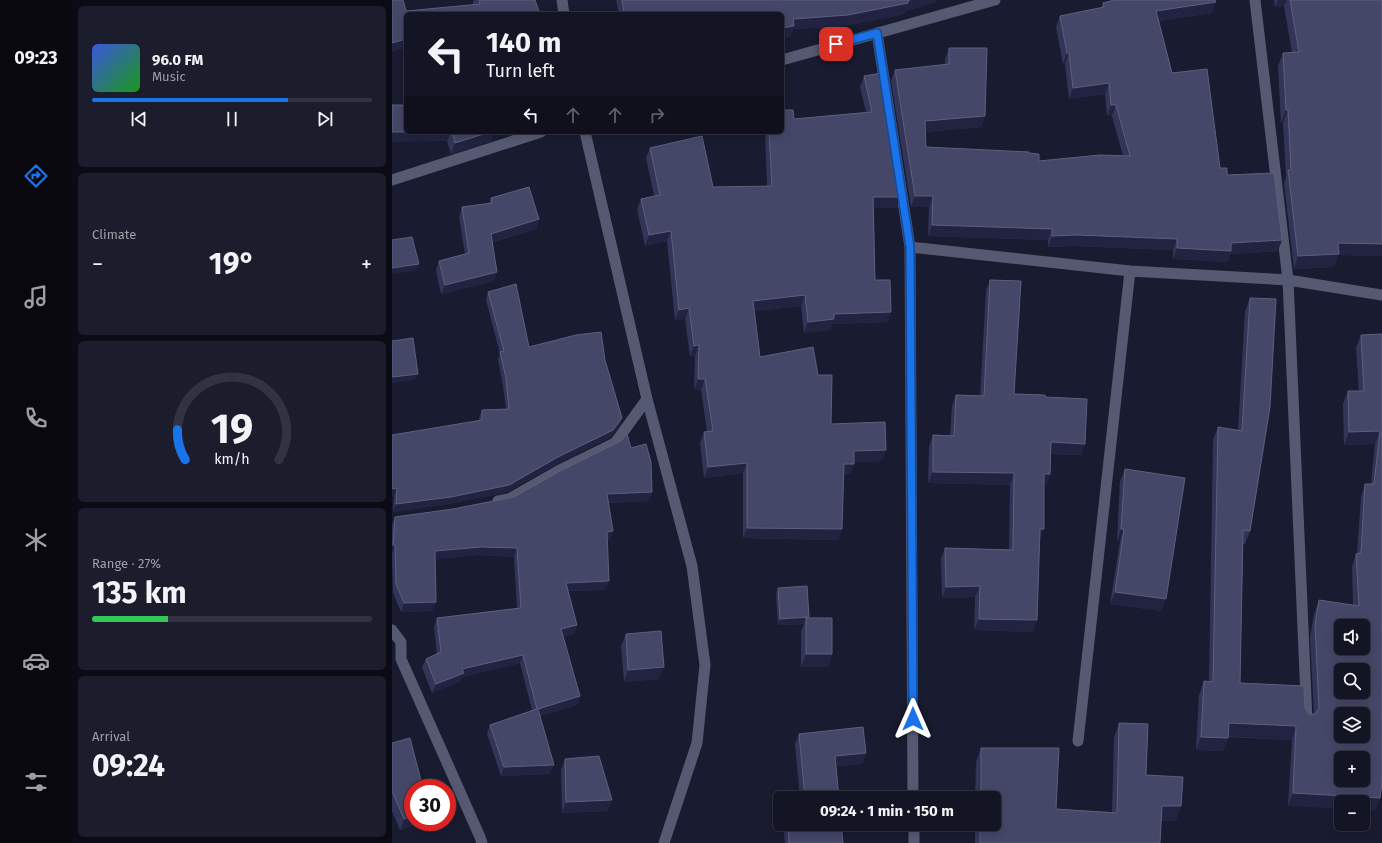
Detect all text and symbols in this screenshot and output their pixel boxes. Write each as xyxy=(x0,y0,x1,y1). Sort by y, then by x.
text: 140 m xyxy=(486,26,562,59)
pin xyxy=(819,27,853,61)
icon: left xyxy=(420,28,472,80)
icon: arrive xyxy=(825,33,847,55)
text: 09:23 xyxy=(14,47,58,69)
text: 96.0 FM xyxy=(152,51,203,69)
text: Turn left xyxy=(486,60,555,82)
text: Music xyxy=(152,69,186,84)
icon: left xyxy=(520,104,542,126)
icon: ahead xyxy=(562,104,584,126)
icon: ahead xyxy=(604,104,626,126)
icon: right xyxy=(646,104,668,126)
icon: previous xyxy=(128,108,150,130)
icon: pause xyxy=(221,108,243,130)
icon: next xyxy=(314,108,336,130)
icon: directions xyxy=(22,162,50,190)
text: Climate xyxy=(92,227,136,242)
text: 19° xyxy=(209,246,255,282)
text: − xyxy=(92,251,103,278)
text: + xyxy=(361,251,372,278)
icon: music xyxy=(22,283,50,311)
text: 19 xyxy=(211,403,253,453)
icon: phone xyxy=(22,404,50,432)
text: km/h xyxy=(214,450,250,467)
icon: climate xyxy=(22,526,50,554)
text: Range · 27% xyxy=(92,556,161,571)
text: 135 km xyxy=(92,575,187,611)
map controls xyxy=(1334,619,1370,831)
button: sound xyxy=(1334,619,1370,655)
icon: car xyxy=(22,647,50,675)
button: search xyxy=(1334,663,1370,699)
position arrow xyxy=(892,698,934,740)
button: layers xyxy=(1334,707,1370,743)
text: Arrival xyxy=(92,729,130,744)
text: 09:24 xyxy=(92,748,165,784)
button: + xyxy=(1334,751,1370,787)
icon: filters xyxy=(22,768,50,796)
speed limit sign: 30 xyxy=(404,779,456,831)
button: − xyxy=(1334,795,1370,831)
text: 09:24 · 1 min · 150 m xyxy=(820,802,954,820)

